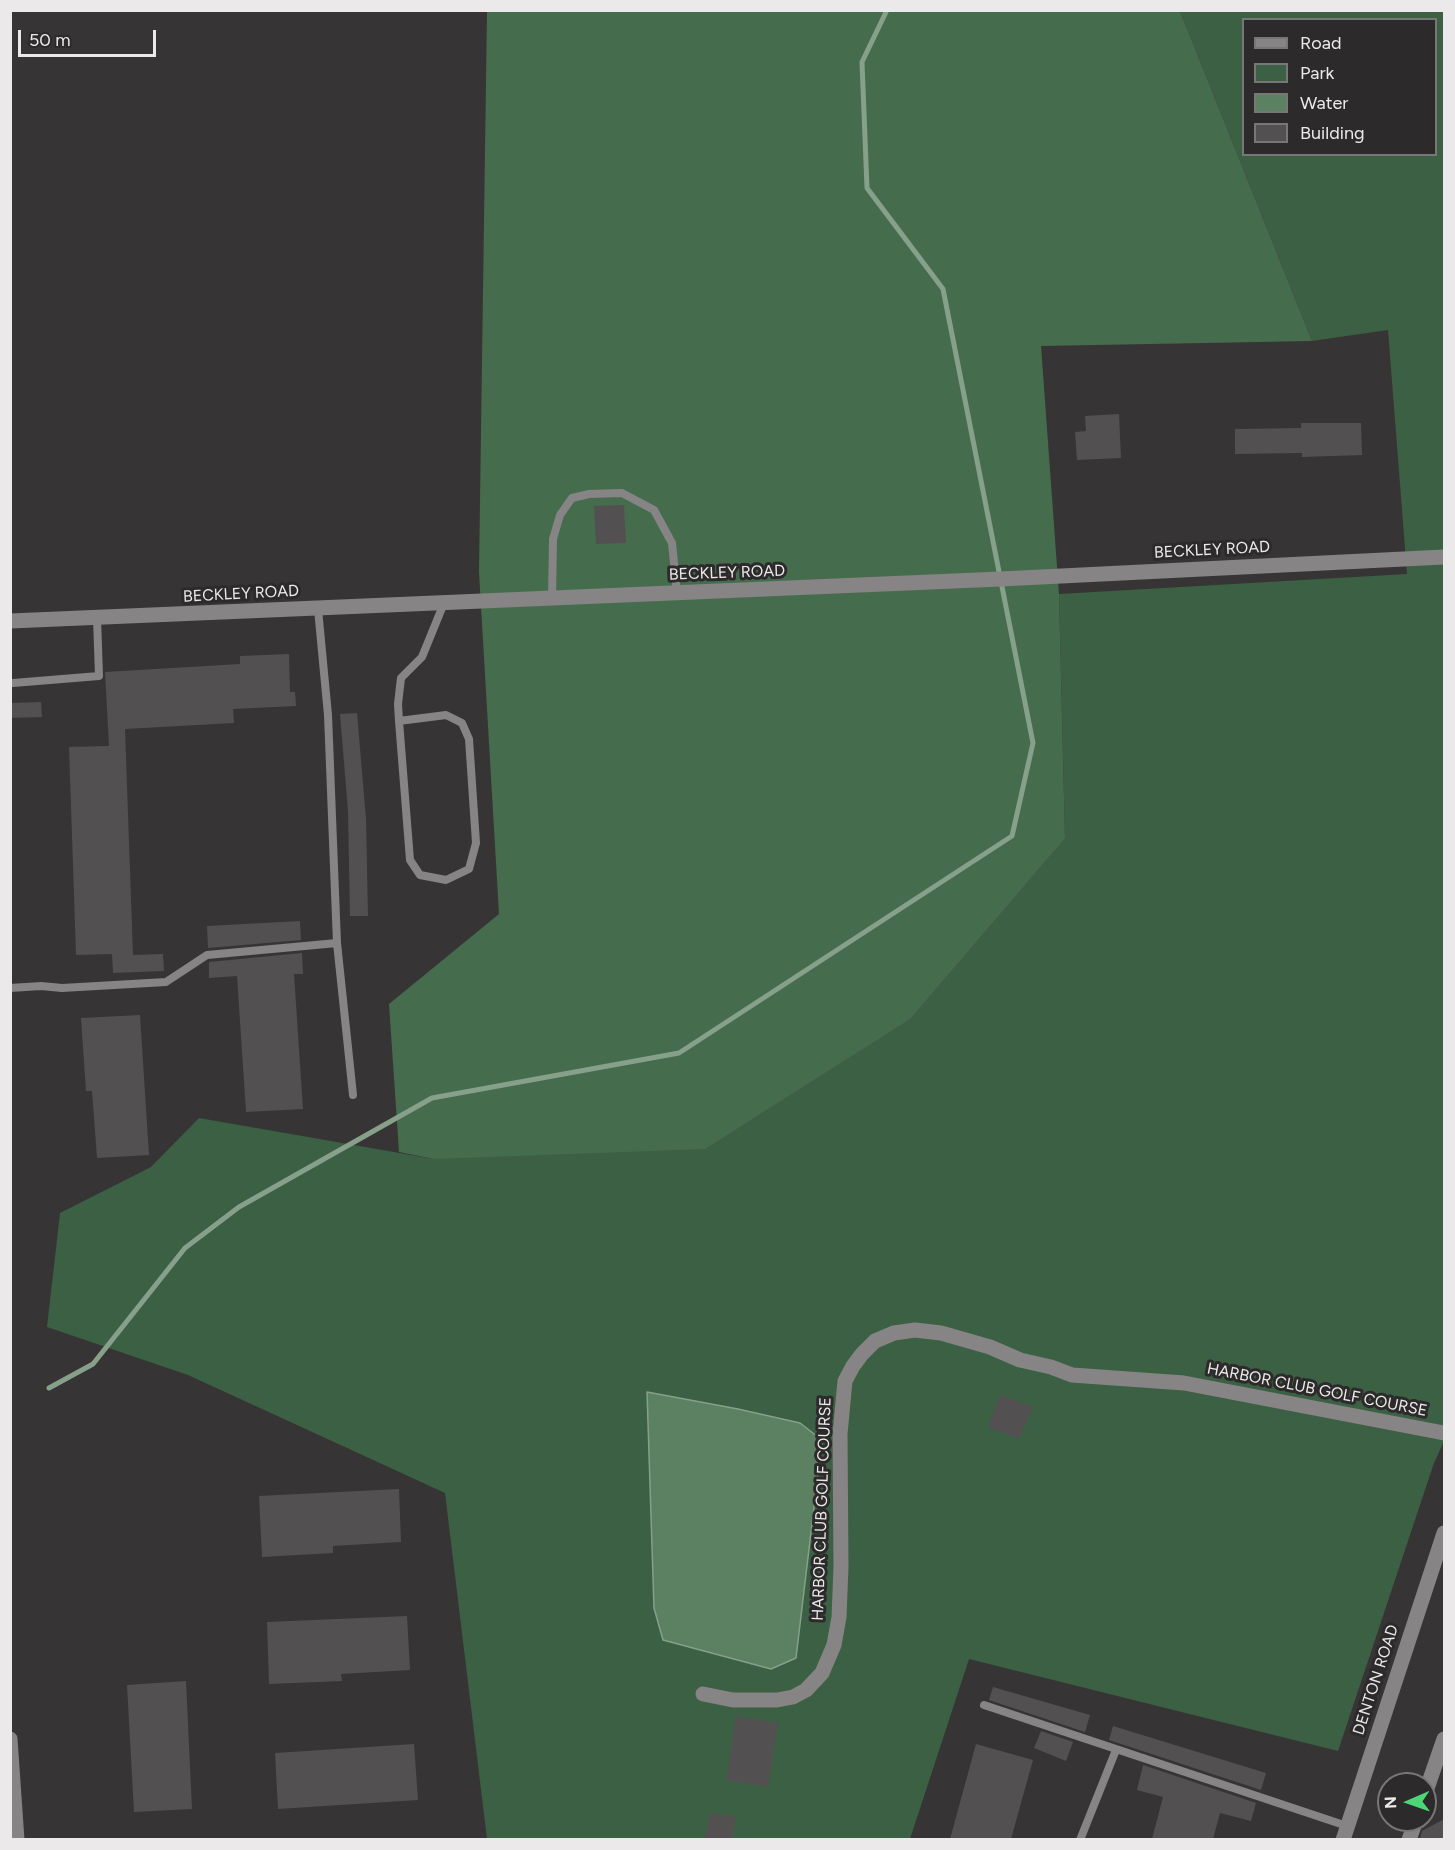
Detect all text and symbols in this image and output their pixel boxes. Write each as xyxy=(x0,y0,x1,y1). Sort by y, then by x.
scale bar xyxy=(21,18,159,56)
legend xyxy=(1242,18,1437,156)
text: 50 m xyxy=(29,29,71,51)
text: Road xyxy=(1300,32,1341,54)
text: Park xyxy=(1300,62,1334,84)
text: Water xyxy=(1300,92,1348,114)
text: Building xyxy=(1300,122,1365,144)
street label: BECKLEY ROAD xyxy=(1153,537,1271,563)
street label: BECKLEY ROAD xyxy=(669,561,785,585)
street label: BECKLEY ROAD xyxy=(182,581,300,607)
street label: HARBOR CLUB GOLF COURSE xyxy=(1205,1359,1429,1421)
street label: HARBOR CLUB GOLF COURSE xyxy=(808,1397,836,1621)
street label: DENTON ROAD xyxy=(1349,1622,1403,1738)
north arrow xyxy=(1377,1772,1437,1832)
text: N xyxy=(1381,1796,1400,1809)

